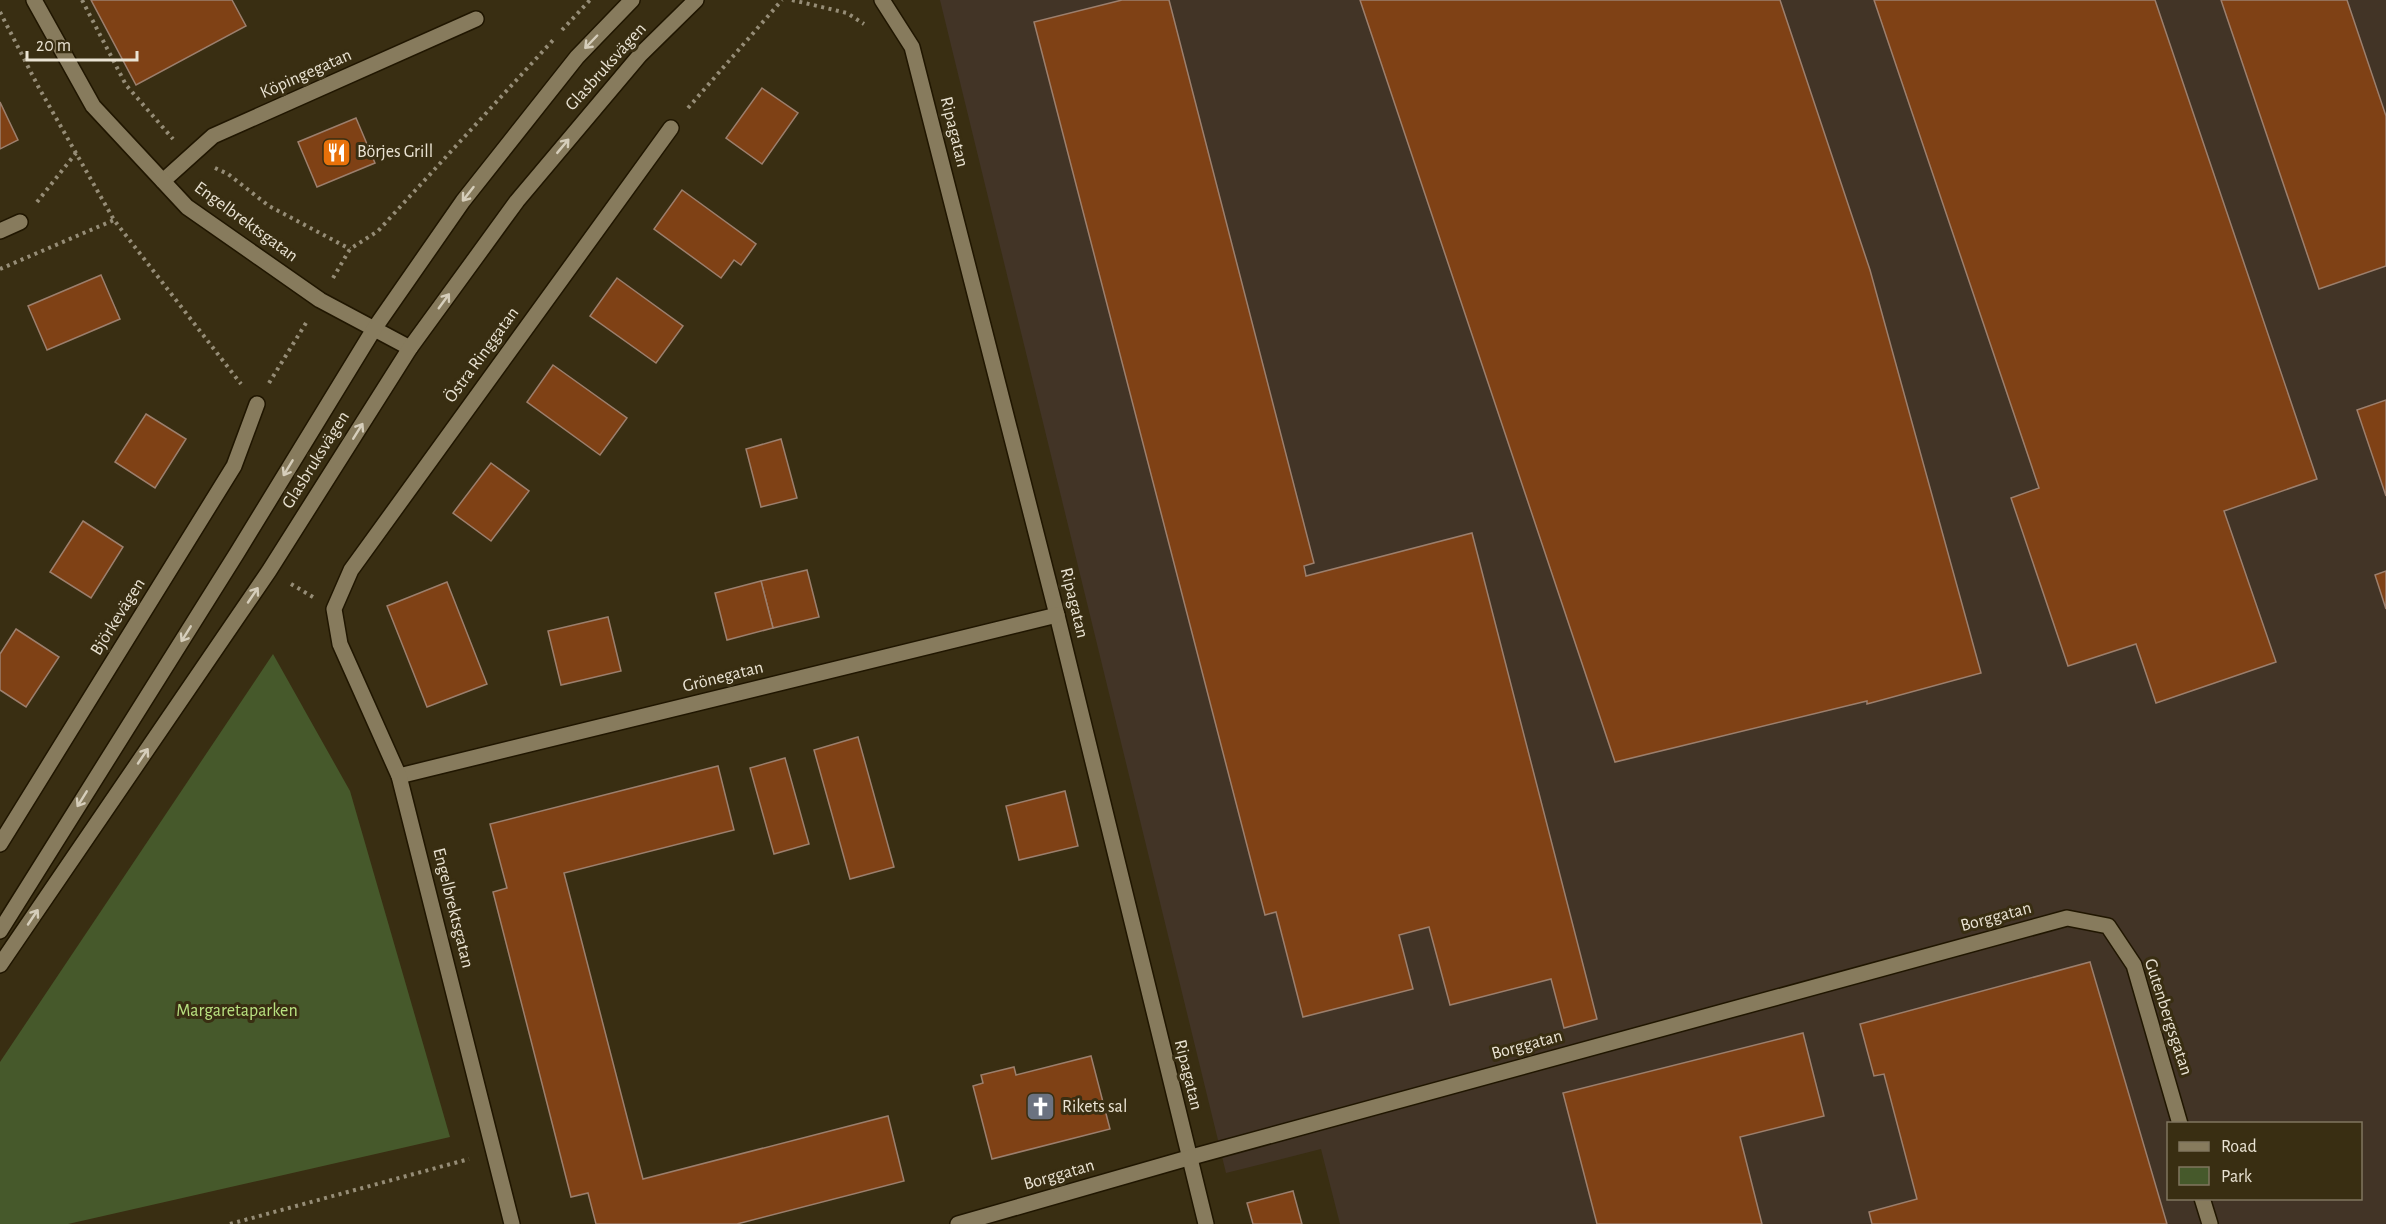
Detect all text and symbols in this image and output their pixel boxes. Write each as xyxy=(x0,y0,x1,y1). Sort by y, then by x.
street label: Glasbruksvägen xyxy=(562,20,650,114)
scale bar xyxy=(27,24,136,62)
one-way arrow xyxy=(584,35,598,50)
text: 20 m xyxy=(36,37,71,55)
street label: Köpingegatan xyxy=(258,46,354,102)
street label: Ripagatan xyxy=(937,95,971,169)
restaurant icon: Börjes Grill xyxy=(320,136,352,168)
one-way arrow xyxy=(556,138,569,154)
place label: Börjes Grill xyxy=(357,143,433,161)
street label: Engelbrektsgatan xyxy=(191,179,301,265)
one-way arrow xyxy=(462,185,475,201)
one-way arrow xyxy=(438,294,450,310)
street label: Östra Ringgatan xyxy=(440,303,523,406)
street label: Glasbruksvägen xyxy=(279,408,353,512)
one-way arrow xyxy=(352,422,365,439)
one-way arrow xyxy=(282,459,294,476)
street label: Ripagatan xyxy=(1057,566,1091,640)
street label: Björkevägen xyxy=(87,575,149,659)
one-way arrow xyxy=(247,587,259,603)
one-way arrow xyxy=(179,625,191,642)
street label: Grönegatan xyxy=(681,658,765,696)
one-way arrow xyxy=(137,748,149,764)
one-way arrow xyxy=(76,791,89,808)
street label: Engelbrektsgatan xyxy=(429,846,477,970)
street label: Borggatan xyxy=(1959,899,2033,935)
one-way arrow xyxy=(27,909,39,925)
street label: Gutenbergsgatan xyxy=(2141,956,2195,1078)
park label: Margaretaparken xyxy=(176,1002,298,1020)
street label: Borggatan xyxy=(1490,1027,1564,1063)
street label: Ripagatan xyxy=(1171,1038,1205,1112)
church icon: Rikets sal xyxy=(1025,1091,1057,1123)
place label: Rikets sal xyxy=(1062,1098,1127,1116)
legend xyxy=(2167,1122,2362,1200)
text: Road xyxy=(2221,1138,2257,1156)
street label: Borggatan xyxy=(1022,1156,1096,1194)
text: Park xyxy=(2221,1168,2253,1186)

